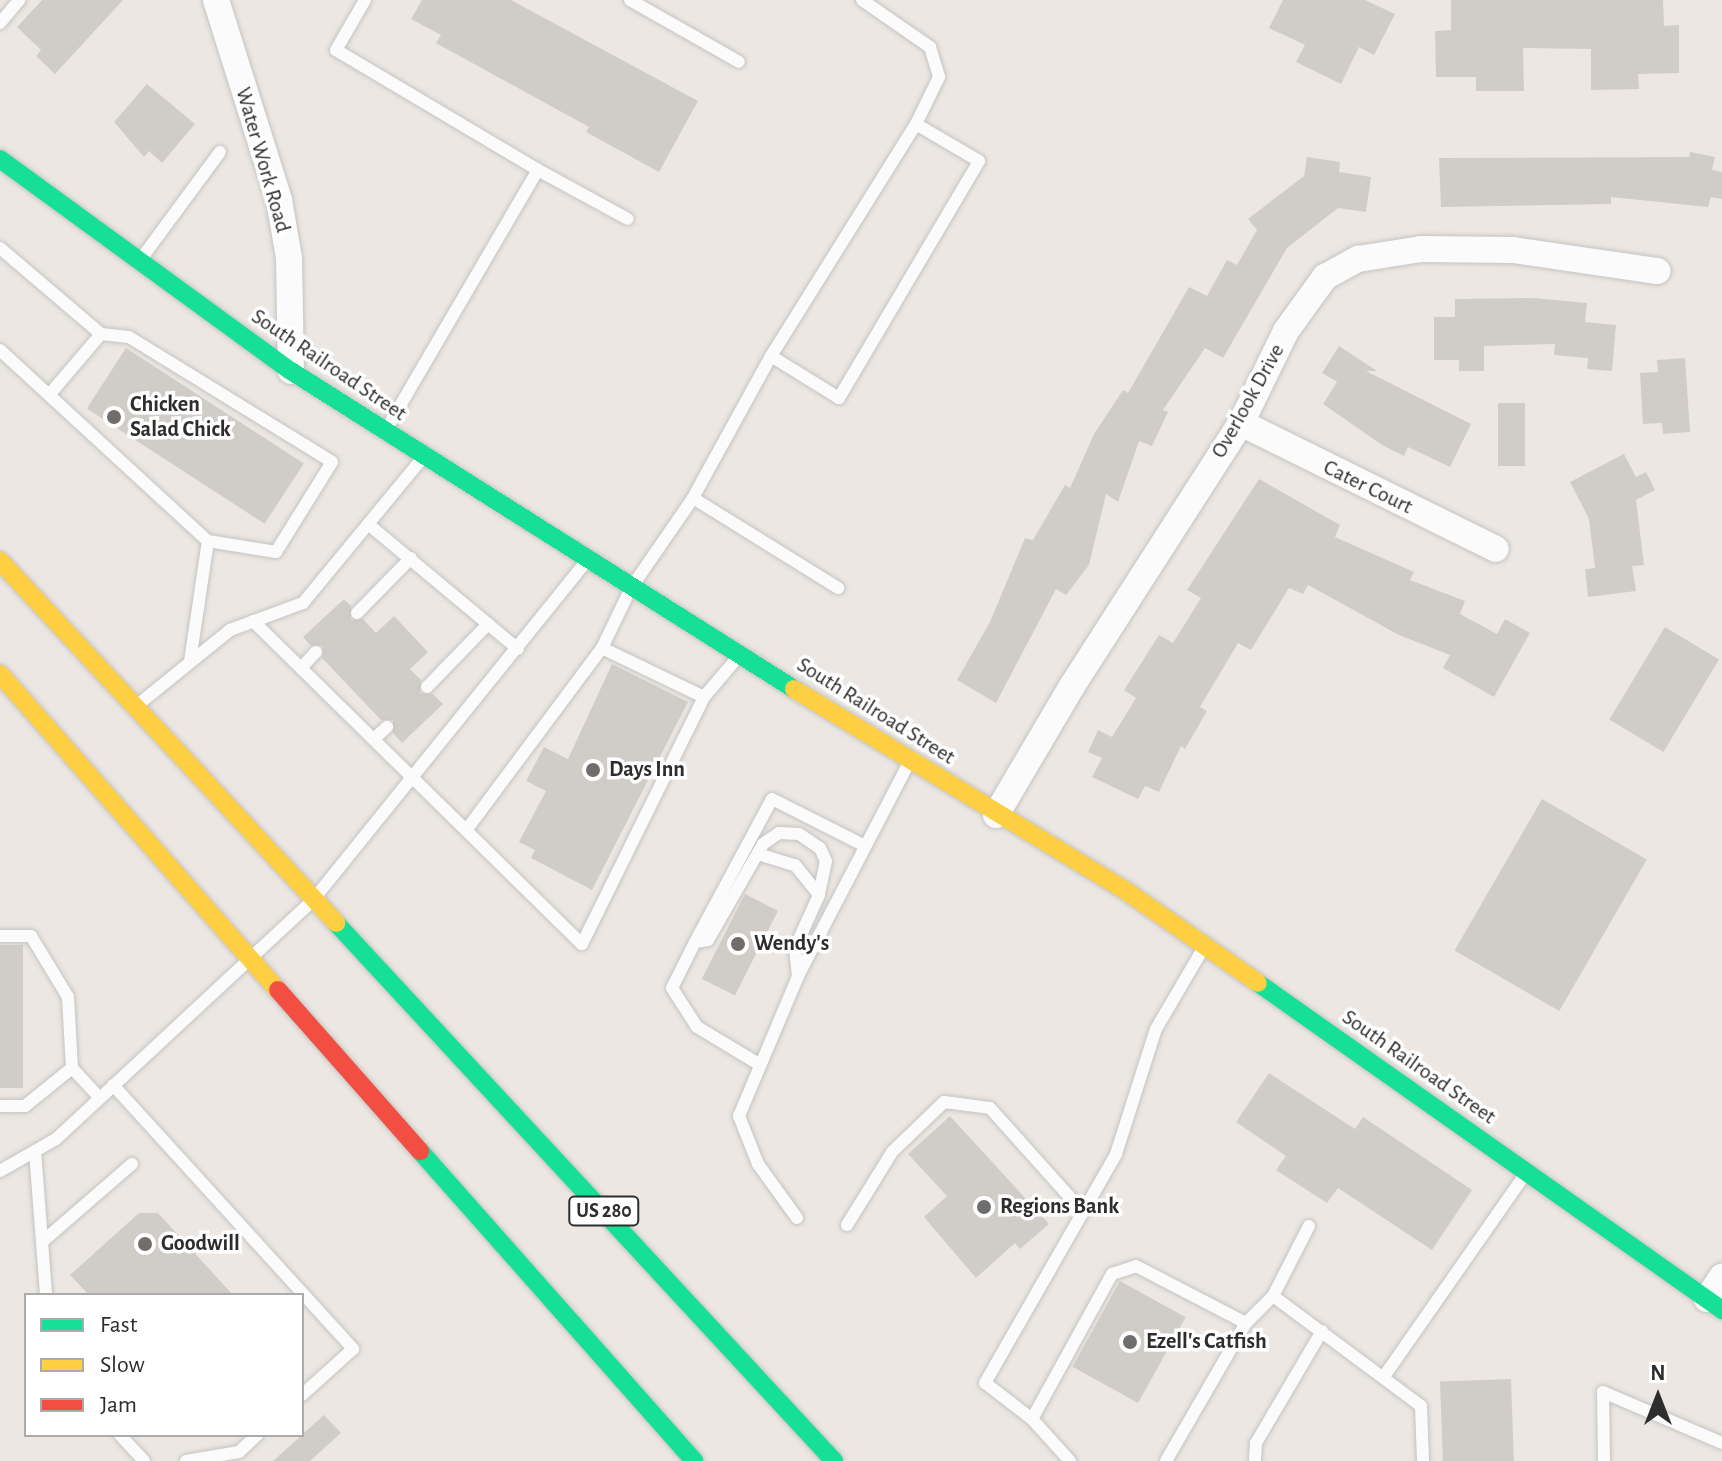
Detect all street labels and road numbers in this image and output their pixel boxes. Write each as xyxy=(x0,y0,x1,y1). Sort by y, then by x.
street label: Water Work Road xyxy=(230,84,296,236)
street label: South Railroad Street xyxy=(246,303,412,427)
street label: Overlook Drive xyxy=(1206,339,1290,463)
street label: Cater Court xyxy=(1319,454,1417,520)
street label: South Railroad Street xyxy=(792,652,960,770)
street label: South Railroad Street xyxy=(1337,1004,1501,1130)
road number: US 280 xyxy=(568,1195,640,1227)

